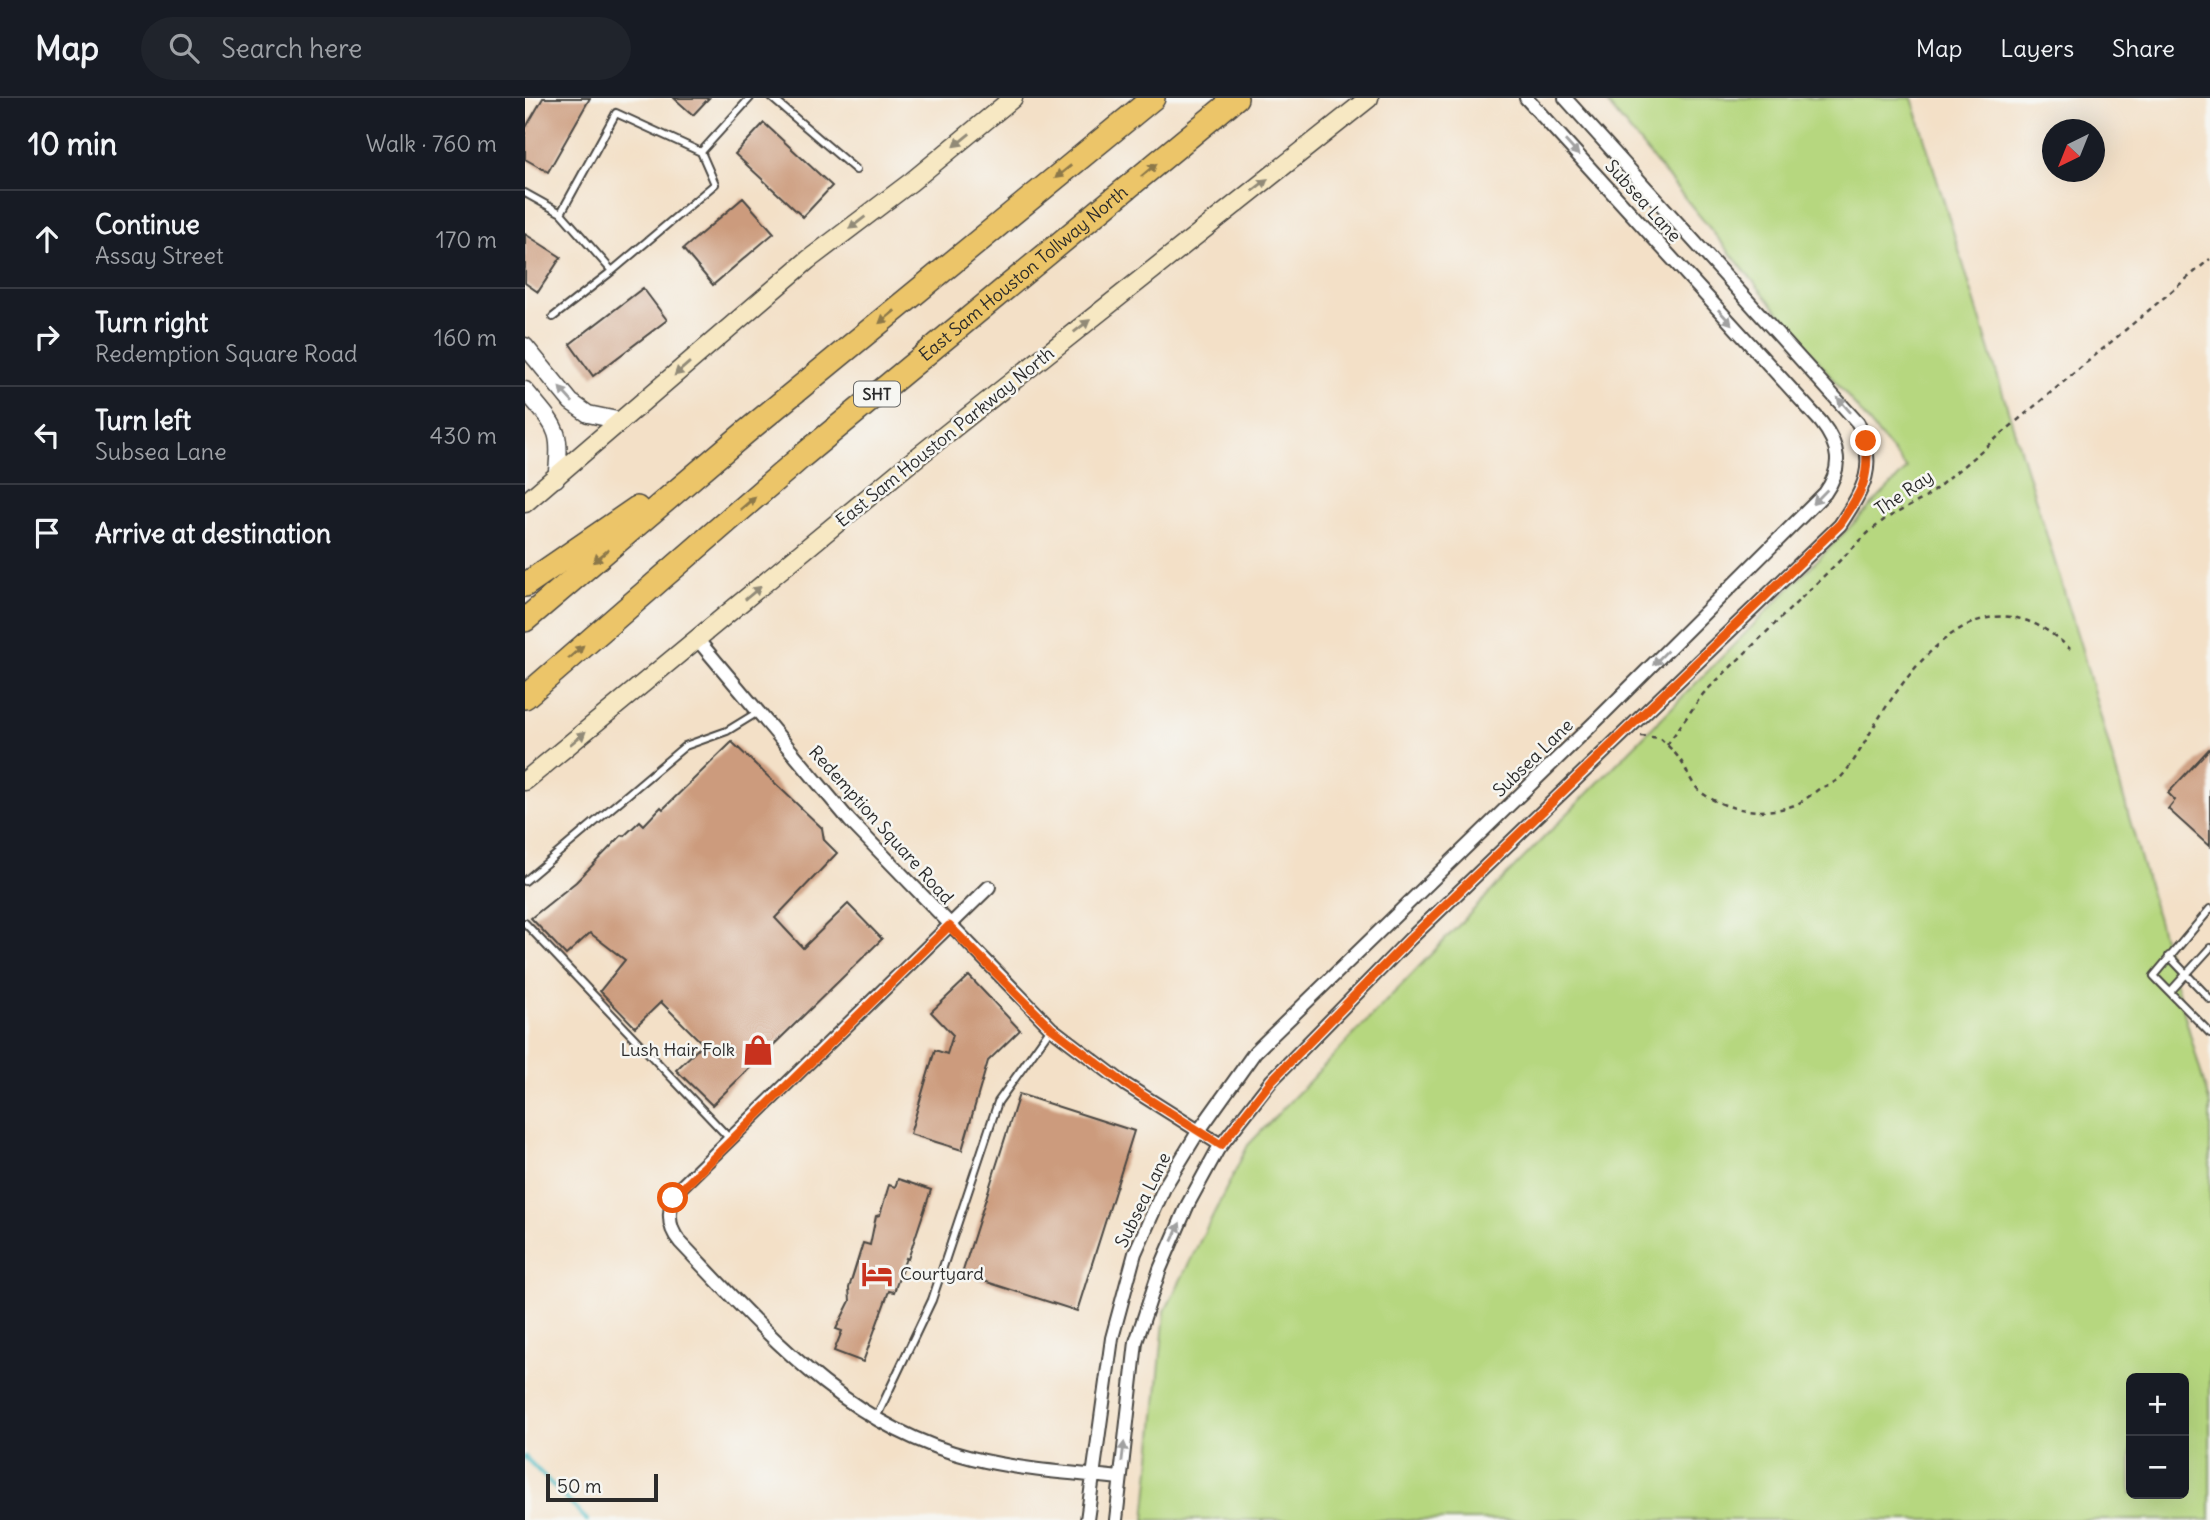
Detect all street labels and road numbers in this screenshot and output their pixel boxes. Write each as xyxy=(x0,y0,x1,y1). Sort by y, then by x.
street label: Subsea Lane xyxy=(1600,155,1686,247)
street label: East Sam Houston Tollway North xyxy=(914,180,1132,366)
street label: East Sam Houston Parkway North xyxy=(831,341,1059,532)
road number: SHT xyxy=(854,382,900,406)
street label: The Ray xyxy=(1870,465,1937,520)
street label: Subsea Lane xyxy=(1488,714,1578,802)
street label: Redemption Square Road xyxy=(804,741,959,909)
street label: Subsea Lane xyxy=(1110,1148,1175,1251)

